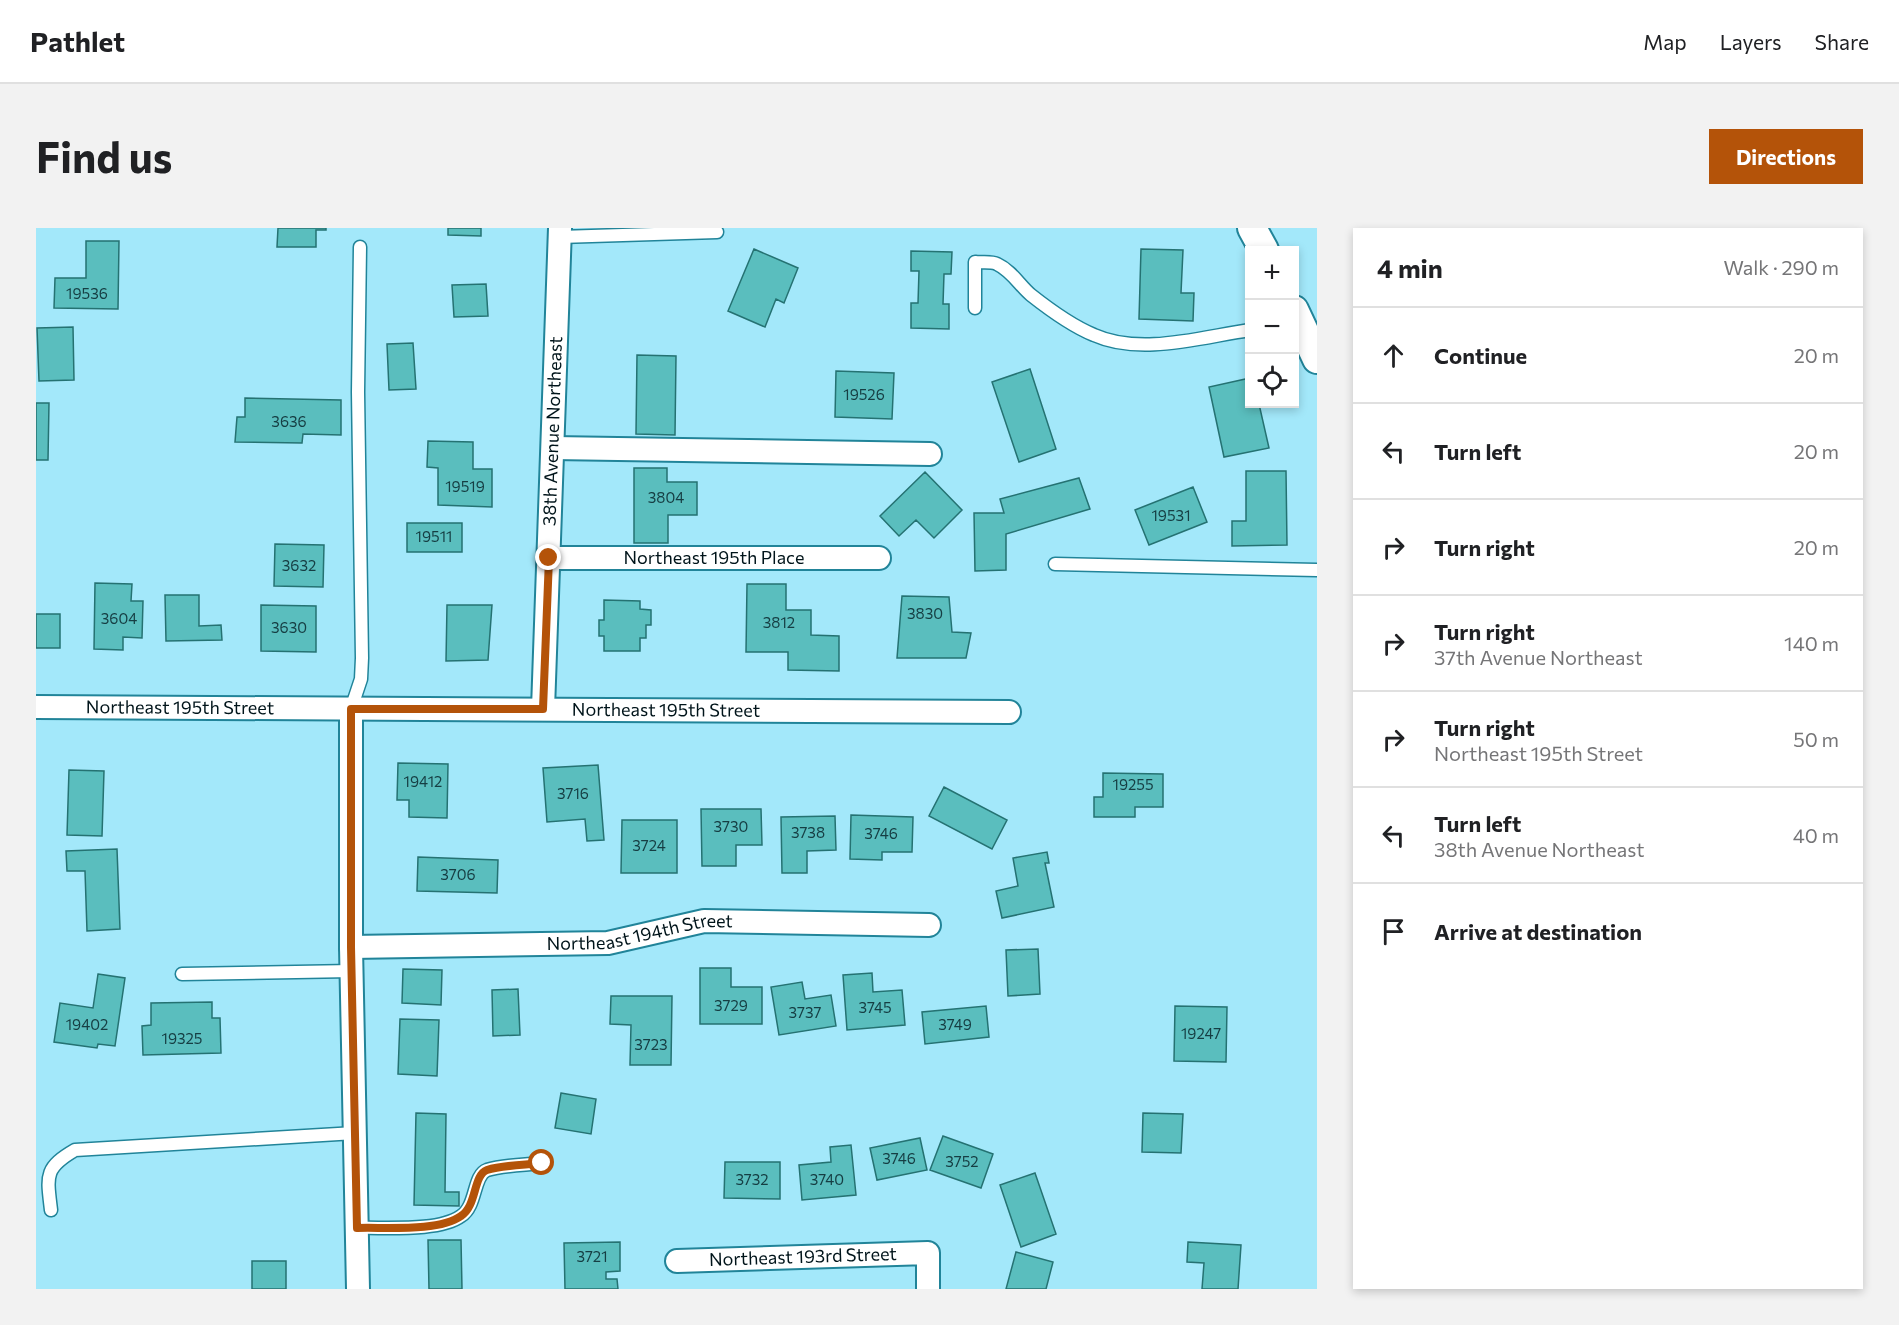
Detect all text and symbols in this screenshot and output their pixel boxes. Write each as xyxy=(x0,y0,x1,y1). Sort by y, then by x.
text: Pathlet xyxy=(30,24,125,58)
text: Map xyxy=(1643,29,1687,54)
text: Layers xyxy=(1720,29,1782,54)
text: Share xyxy=(1815,29,1869,54)
button: Directions xyxy=(1709,129,1863,184)
text: Find us xyxy=(36,130,172,182)
map controls xyxy=(1245,246,1299,408)
button: + xyxy=(1245,246,1299,300)
text: 4 min xyxy=(1377,252,1443,283)
text: Walk · 290 m xyxy=(1723,255,1839,279)
house number: 19536 xyxy=(66,284,108,302)
button: − xyxy=(1245,300,1299,354)
street label: 38th Avenue Northeast xyxy=(537,336,566,526)
icon: ahead xyxy=(1377,339,1410,372)
text: Continue xyxy=(1434,342,1527,369)
text: 20 m xyxy=(1794,343,1839,367)
button: locate xyxy=(1245,354,1299,408)
house number: 19526 xyxy=(843,385,885,403)
house number: 3636 xyxy=(271,412,307,430)
icon: left xyxy=(1377,435,1410,468)
text: Turn left xyxy=(1434,438,1521,465)
text: 20 m xyxy=(1794,439,1839,463)
house number: 19519 xyxy=(445,477,485,495)
house number: 3804 xyxy=(648,488,684,506)
house number: 19531 xyxy=(1151,506,1191,524)
house number: 19511 xyxy=(416,527,452,545)
icon: right xyxy=(1377,531,1410,564)
text: Turn right xyxy=(1434,534,1535,561)
text: 20 m xyxy=(1794,535,1839,559)
route end xyxy=(535,544,561,570)
street label: Northeast 195th Place xyxy=(623,546,805,568)
house number: 3632 xyxy=(282,556,316,574)
house number: 3830 xyxy=(907,604,943,622)
house number: 3604 xyxy=(101,609,137,627)
house number: 3812 xyxy=(763,613,795,631)
house number: 3630 xyxy=(271,618,307,636)
text: Turn right xyxy=(1434,618,1535,645)
icon: right xyxy=(1377,627,1410,660)
text: 140 m xyxy=(1784,631,1839,655)
text: 37th Avenue Northeast xyxy=(1434,645,1643,669)
street label: Northeast 195th Street xyxy=(86,695,274,718)
street label: Northeast 195th Street xyxy=(572,698,760,721)
text: Turn right xyxy=(1434,714,1535,741)
icon: right xyxy=(1377,723,1410,756)
text: 50 m xyxy=(1793,727,1839,751)
text: Northeast 195th Street xyxy=(1434,741,1643,765)
house number: 19412 xyxy=(404,772,442,790)
house number: 19255 xyxy=(1112,775,1154,793)
house number: 3716 xyxy=(557,784,589,802)
text: Turn left xyxy=(1434,810,1521,837)
house number: 3730 xyxy=(714,817,748,835)
icon: left xyxy=(1377,819,1410,852)
house number: 3738 xyxy=(791,823,825,841)
text: 40 m xyxy=(1793,823,1839,847)
house number: 3746 xyxy=(864,824,898,842)
house number: 3724 xyxy=(632,836,666,854)
text: 38th Avenue Northeast xyxy=(1434,837,1644,861)
house number: 3706 xyxy=(440,865,476,883)
street label: Northeast 194th Street xyxy=(546,909,733,954)
icon: arrive xyxy=(1377,915,1410,948)
text: Arrive at destination xyxy=(1434,918,1642,945)
house number: 3729 xyxy=(714,996,748,1014)
house number: 3745 xyxy=(858,998,892,1016)
house number: 3737 xyxy=(789,1003,821,1021)
house number: 19402 xyxy=(66,1015,108,1033)
house number: 3749 xyxy=(938,1015,972,1033)
house number: 19247 xyxy=(1181,1024,1221,1042)
house number: 19325 xyxy=(162,1029,202,1047)
house number: 3723 xyxy=(634,1035,668,1053)
route start xyxy=(528,1149,554,1175)
house number: 3746 xyxy=(882,1149,916,1167)
house number: 3752 xyxy=(945,1152,979,1170)
house number: 3732 xyxy=(735,1170,769,1188)
house number: 3740 xyxy=(810,1170,844,1188)
street label: Northeast 193rd Street xyxy=(709,1242,897,1270)
house number: 3721 xyxy=(576,1247,608,1265)

